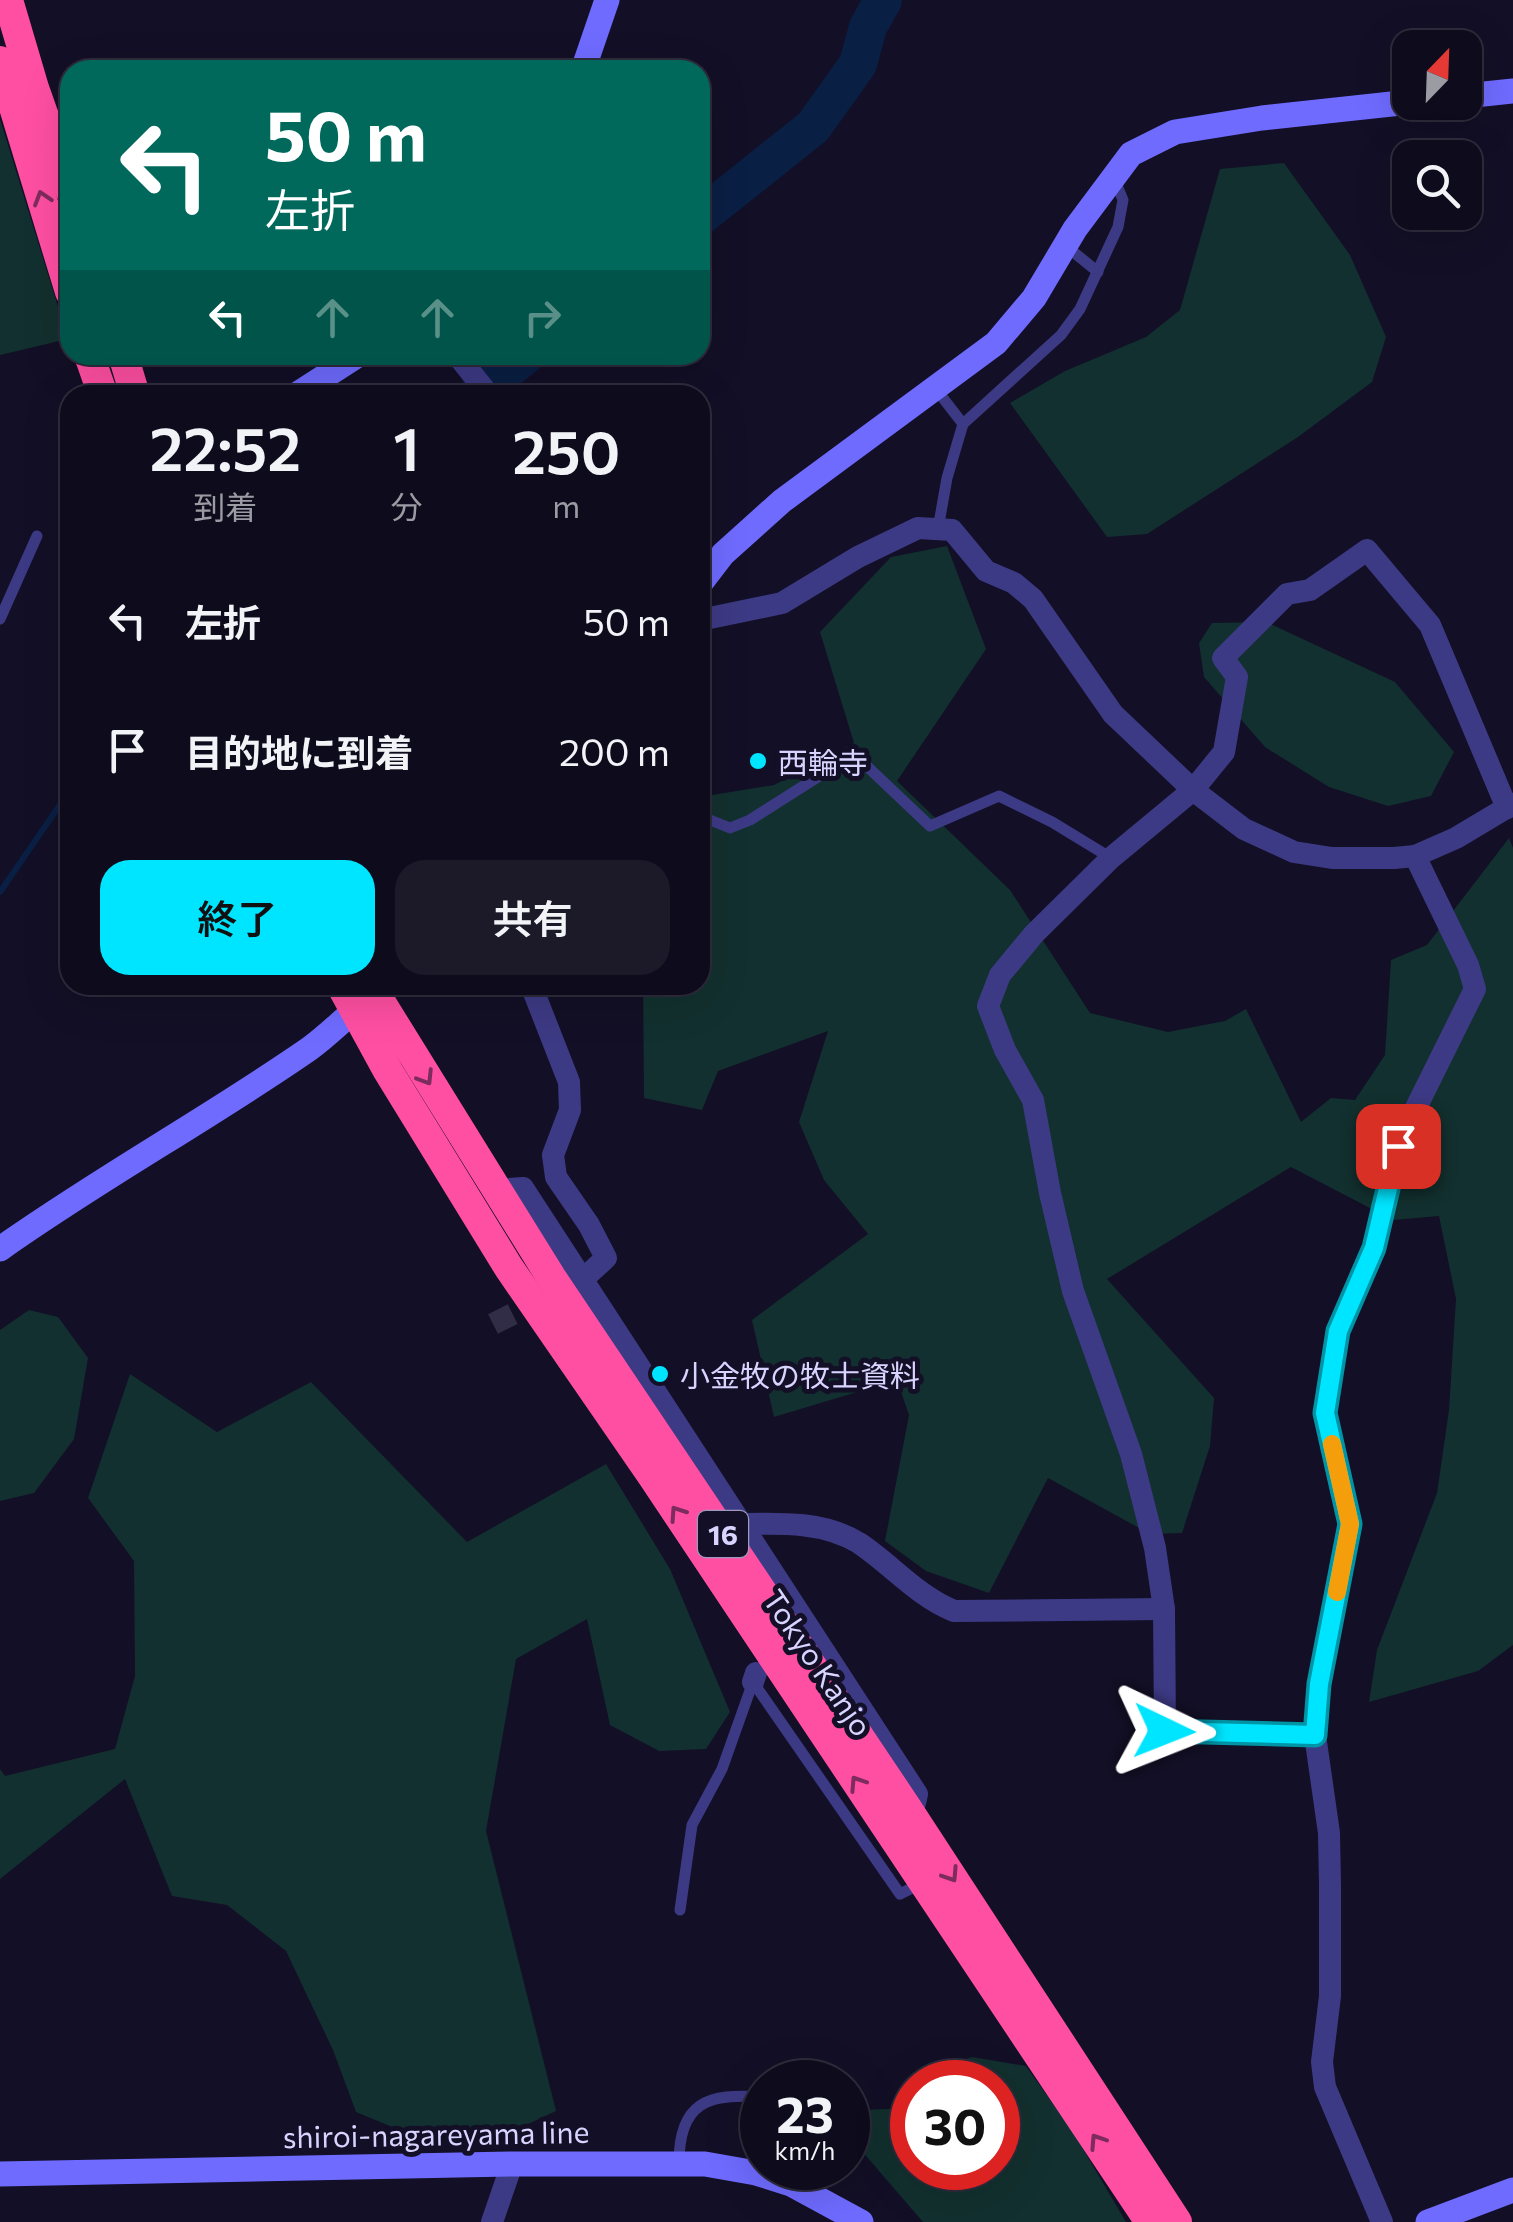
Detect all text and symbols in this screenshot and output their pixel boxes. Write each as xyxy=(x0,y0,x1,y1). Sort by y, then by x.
north arrow xyxy=(1392,30,1482,120)
map controls xyxy=(1392,30,1482,230)
text: 50 m xyxy=(265,90,427,175)
icon: left xyxy=(100,100,230,230)
button: search xyxy=(1392,140,1482,230)
text: 左折 xyxy=(265,181,355,236)
one-way arrow xyxy=(33,191,54,208)
icon: left xyxy=(200,290,255,345)
icon: ahead xyxy=(305,290,360,345)
icon: ahead xyxy=(410,290,465,345)
icon: right xyxy=(515,290,570,345)
text: 22:52 xyxy=(150,410,301,483)
text: 1 xyxy=(393,410,420,483)
text: 250 xyxy=(512,413,620,486)
text: m xyxy=(552,485,580,525)
text: 到着 xyxy=(193,486,257,526)
text: 分 xyxy=(391,486,423,526)
icon: left xyxy=(100,593,155,648)
text: 50 m xyxy=(583,597,670,644)
text: 左折 xyxy=(185,598,261,645)
icon: arrive xyxy=(100,723,155,778)
text: 200 m xyxy=(559,727,670,774)
text: 目的地に到着 xyxy=(185,728,413,775)
place label: 西輪寺 xyxy=(778,743,868,780)
marker: 西輪寺 xyxy=(747,750,769,772)
button: 終了 xyxy=(100,860,375,975)
button: 共有 xyxy=(395,860,670,975)
one-way arrow xyxy=(414,1067,433,1085)
pin xyxy=(1356,1104,1441,1189)
icon: arrive xyxy=(1371,1119,1426,1174)
place label: 小金牧の牧士資料 xyxy=(680,1356,920,1393)
marker: 小金牧の牧士資料 xyxy=(649,1363,671,1385)
one-way arrow xyxy=(671,1505,689,1524)
road number: 16 xyxy=(698,1511,748,1557)
street label: Tokyo Kanjo xyxy=(757,1582,881,1742)
position arrow xyxy=(1112,1679,1216,1783)
one-way arrow xyxy=(851,1776,870,1794)
one-way arrow xyxy=(938,1865,957,1883)
speed limit sign: 30 xyxy=(890,2060,1020,2190)
text: 23 xyxy=(776,2082,834,2143)
street label: shiroi-nagareyama line xyxy=(282,2112,590,2154)
one-way arrow xyxy=(1090,2133,1109,2151)
text: km/h xyxy=(775,2135,835,2165)

